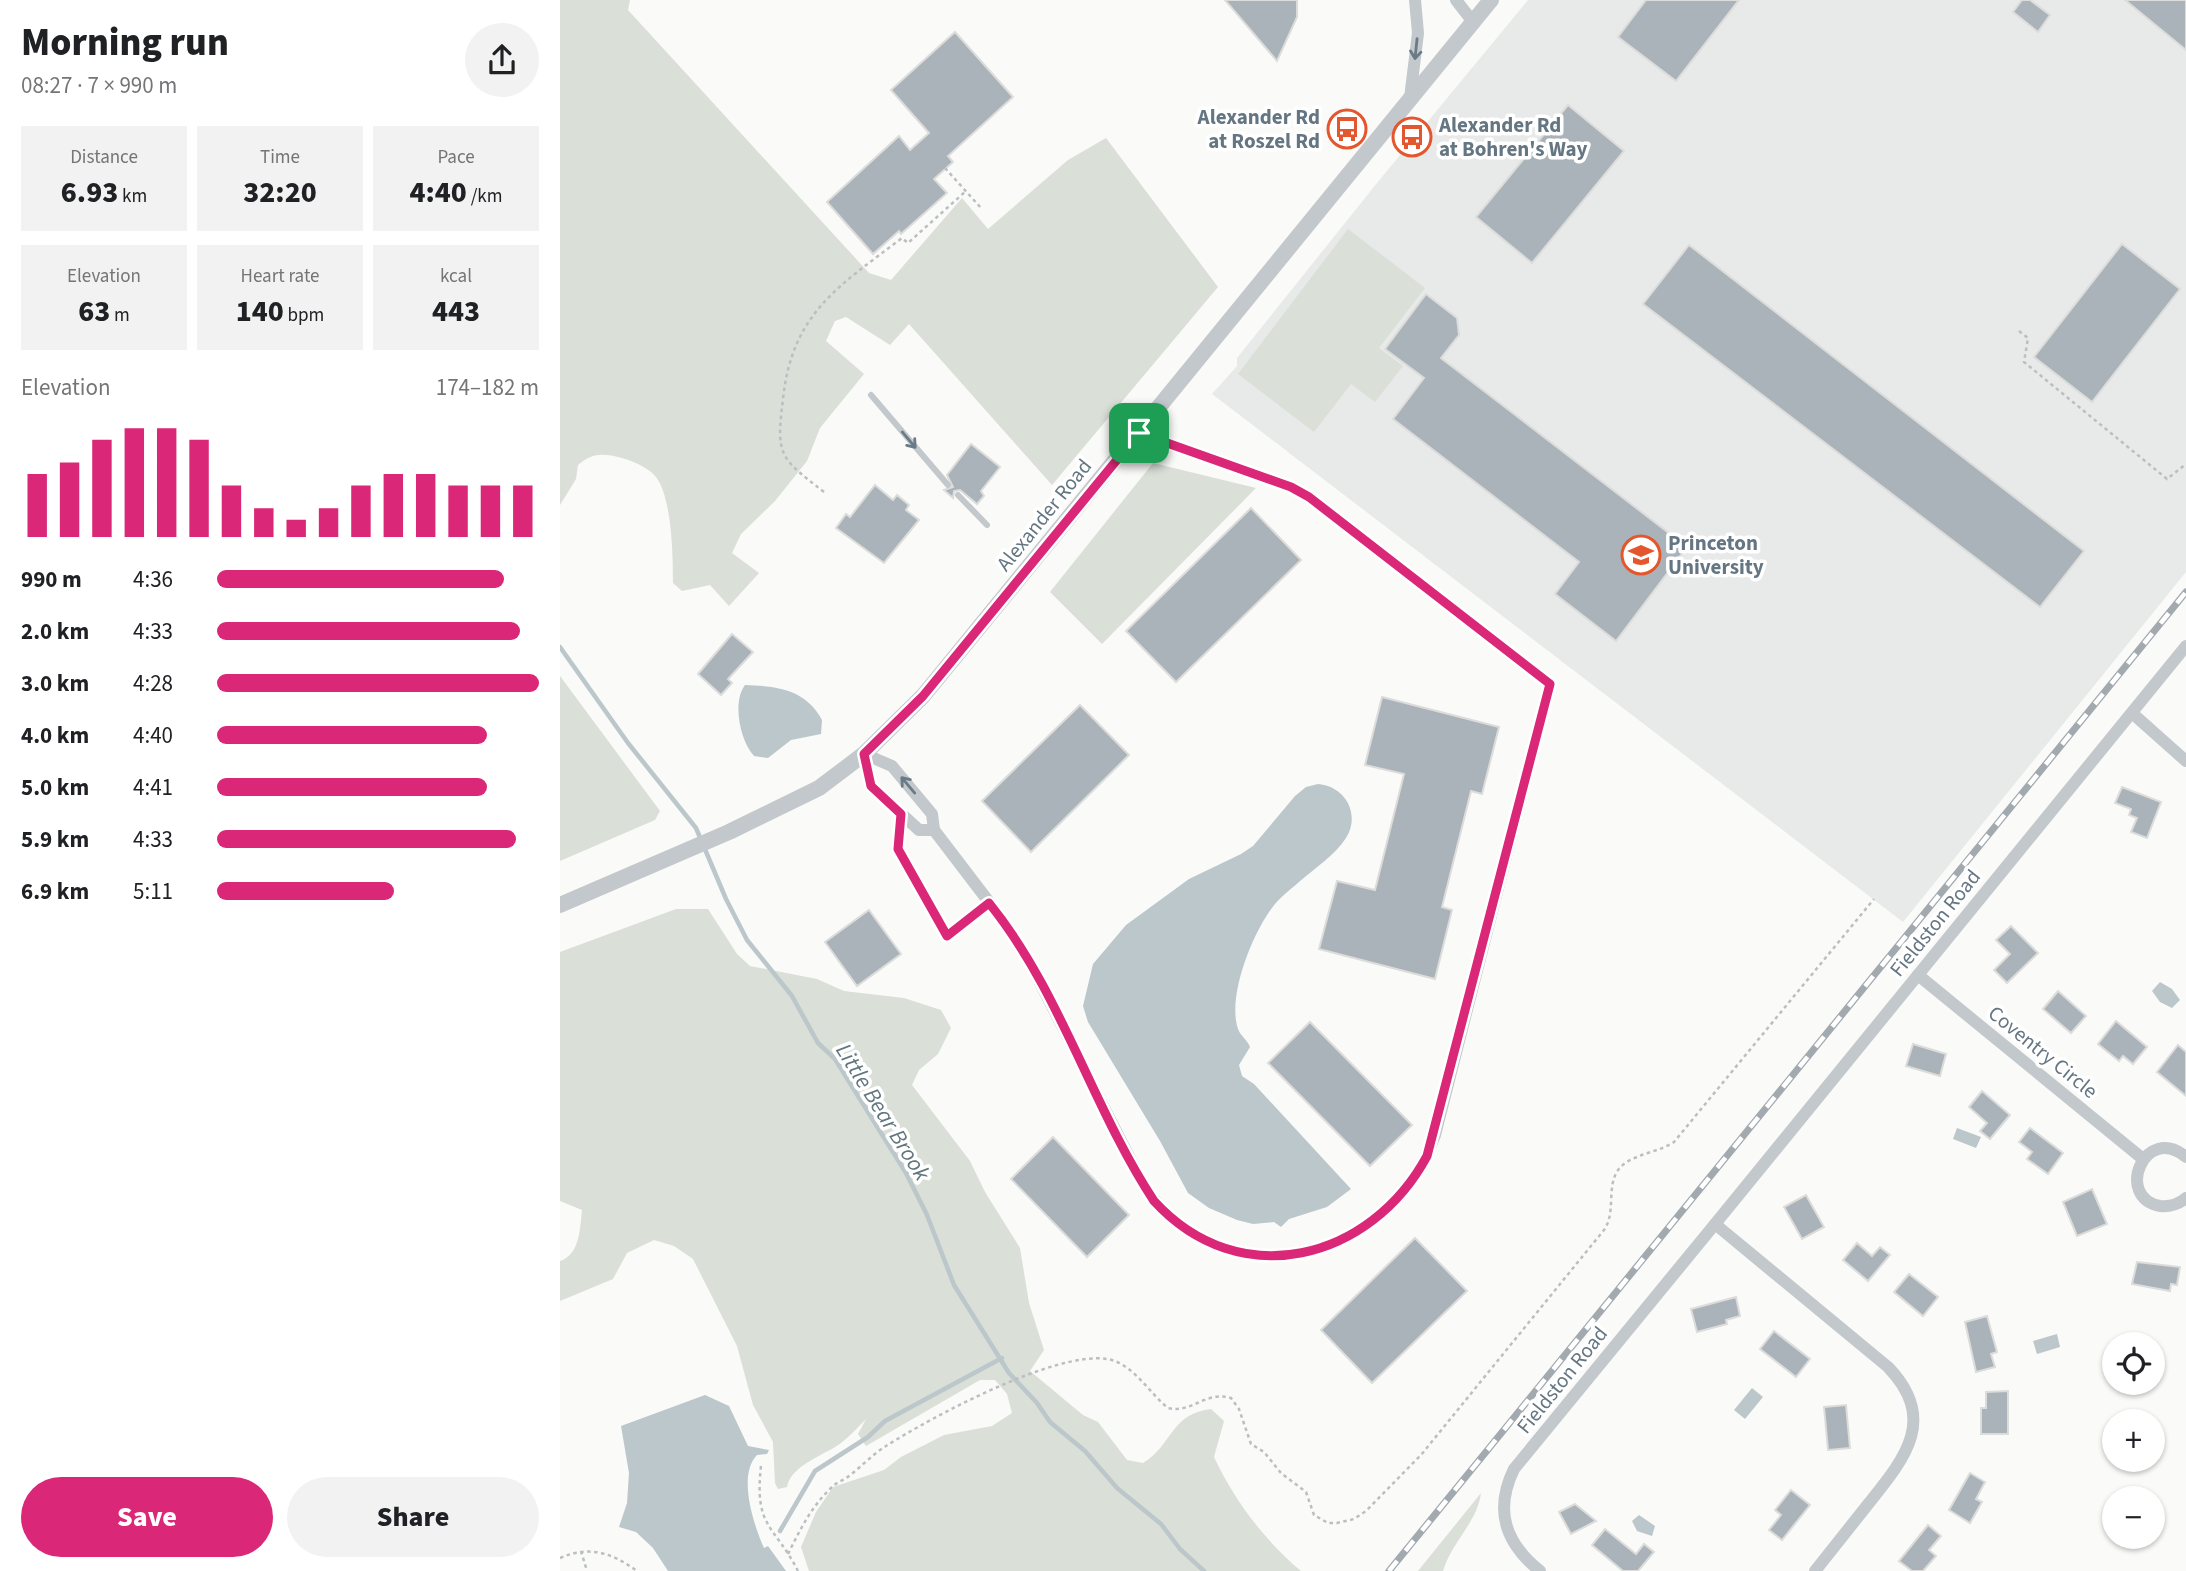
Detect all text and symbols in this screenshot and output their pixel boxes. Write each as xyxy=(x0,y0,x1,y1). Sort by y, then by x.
text: Morning run xyxy=(21,16,229,70)
button: share xyxy=(465,23,539,97)
one-way arrow xyxy=(1409,37,1422,60)
text: 08:27 · 7 × 990 m xyxy=(21,69,177,102)
place label: Alexander Rd at Roszel Rd xyxy=(1197,102,1320,156)
bus stop icon: Alexander Rd at Roszel Rd xyxy=(1326,108,1368,150)
place label: Alexander Rd at Bohren's Way xyxy=(1438,110,1588,164)
bus stop icon: Alexander Rd at Bohren's Way xyxy=(1391,116,1433,158)
text: Distance xyxy=(70,144,138,171)
text: Time xyxy=(260,144,300,171)
text: Pace xyxy=(437,144,475,171)
text: 6.93 xyxy=(61,171,118,214)
text: 32:20 xyxy=(243,171,317,214)
text: 4:40 xyxy=(410,171,467,214)
text: km xyxy=(118,183,147,210)
text: /km xyxy=(467,183,502,210)
text: Elevation xyxy=(67,263,141,290)
text: Heart rate xyxy=(241,263,320,290)
text: kcal xyxy=(440,263,472,290)
text: 63 xyxy=(78,290,110,333)
text: 140 xyxy=(236,290,284,333)
text: 443 xyxy=(432,290,480,333)
text: m xyxy=(110,302,130,329)
text: bpm xyxy=(284,302,324,329)
text: Elevation xyxy=(21,371,111,404)
text: 174–182 m xyxy=(436,371,539,404)
pin xyxy=(1109,403,1169,463)
icon: arrive xyxy=(1120,414,1158,452)
one-way arrow xyxy=(901,431,917,449)
street label: Alexander Road xyxy=(989,452,1099,578)
place label: Princeton University xyxy=(1668,528,1764,582)
school or university icon: Princeton University xyxy=(1620,534,1662,576)
text: 990 m xyxy=(21,563,82,596)
text: 4:36 xyxy=(133,563,173,596)
text: 2.0 km xyxy=(21,615,89,648)
text: 4:33 xyxy=(133,615,173,648)
text: 3.0 km xyxy=(21,667,89,700)
text: 4:28 xyxy=(133,667,173,700)
text: 4.0 km xyxy=(21,719,89,752)
text: 4:40 xyxy=(133,719,173,752)
text: 5.0 km xyxy=(21,771,89,804)
text: 4:41 xyxy=(133,771,173,804)
one-way arrow xyxy=(900,776,915,794)
text: 5.9 km xyxy=(21,823,89,856)
text: 4:33 xyxy=(133,823,173,856)
street label: Fieldston Road xyxy=(1882,863,1988,983)
text: 6.9 km xyxy=(21,875,89,908)
text: 5:11 xyxy=(133,875,173,908)
street label: Coventry Circle xyxy=(1982,998,2104,1106)
water label: Little Bear Brook xyxy=(828,1037,939,1188)
street label: Fieldston Road xyxy=(1509,1320,1615,1440)
map controls xyxy=(2102,1332,2165,1549)
button: locate xyxy=(2102,1332,2165,1395)
button: + xyxy=(2102,1409,2165,1472)
button: Save xyxy=(21,1477,273,1557)
button: Share xyxy=(287,1477,539,1557)
button: − xyxy=(2102,1486,2165,1549)

